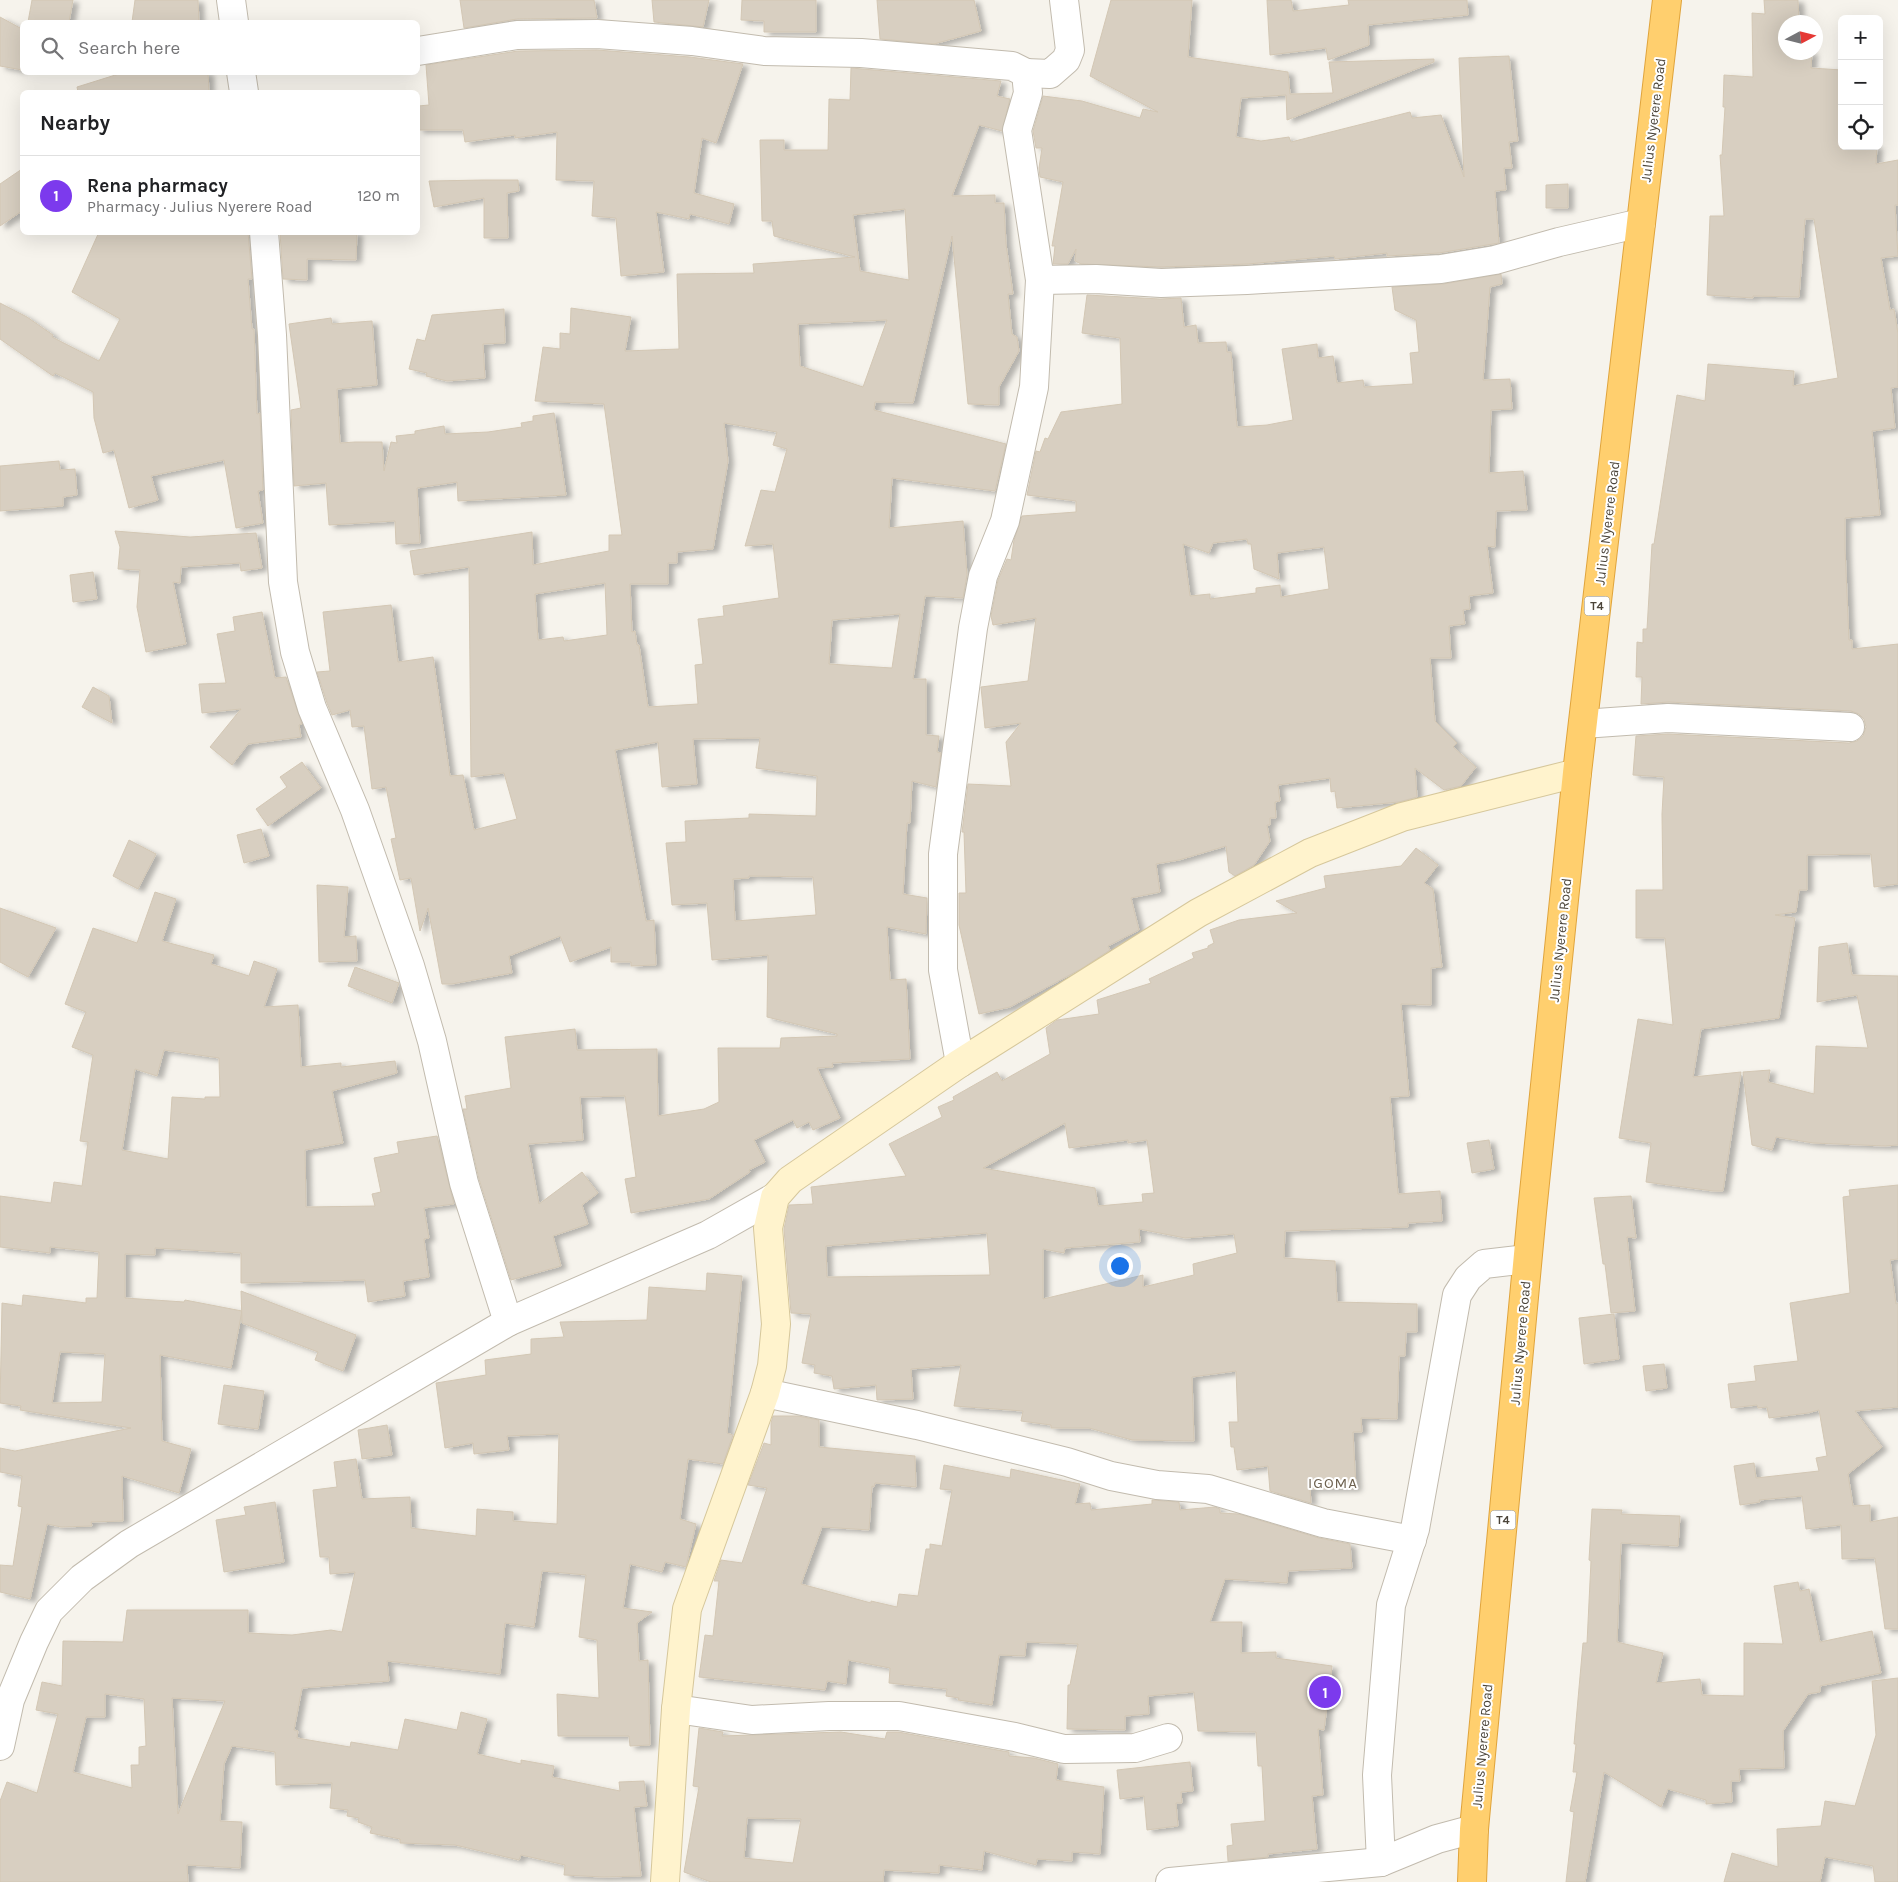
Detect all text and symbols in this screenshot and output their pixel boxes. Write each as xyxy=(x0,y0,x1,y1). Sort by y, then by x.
north arrow xyxy=(1778,15,1823,60)
map controls xyxy=(1838,15,1883,150)
button: + xyxy=(1838,15,1883,60)
search box xyxy=(20,20,420,75)
icon: search xyxy=(38,34,66,62)
text: Search here xyxy=(78,37,180,59)
street label: Julius Nyerere Road xyxy=(1637,57,1670,183)
button: − xyxy=(1838,60,1883,105)
button: locate xyxy=(1838,105,1883,150)
text: Nearby xyxy=(40,111,110,135)
text: Rena pharmacy xyxy=(87,175,228,197)
text: 1 xyxy=(53,186,59,205)
text: 120 m xyxy=(357,186,400,205)
text: Pharmacy · Julius Nyerere Road xyxy=(87,197,313,216)
street label: Julius Nyerere Road xyxy=(1591,460,1624,586)
road number: T4 xyxy=(1584,596,1610,616)
street label: Julius Nyerere Road xyxy=(1546,877,1575,1003)
your location xyxy=(1107,1253,1133,1279)
street label: Julius Nyerere Road xyxy=(1507,1280,1534,1406)
district label: IGOMA xyxy=(1308,1474,1358,1492)
road number: T4 xyxy=(1490,1510,1516,1530)
pin: 1 xyxy=(1309,1673,1341,1711)
street label: Julius Nyerere Road xyxy=(1469,1683,1496,1809)

